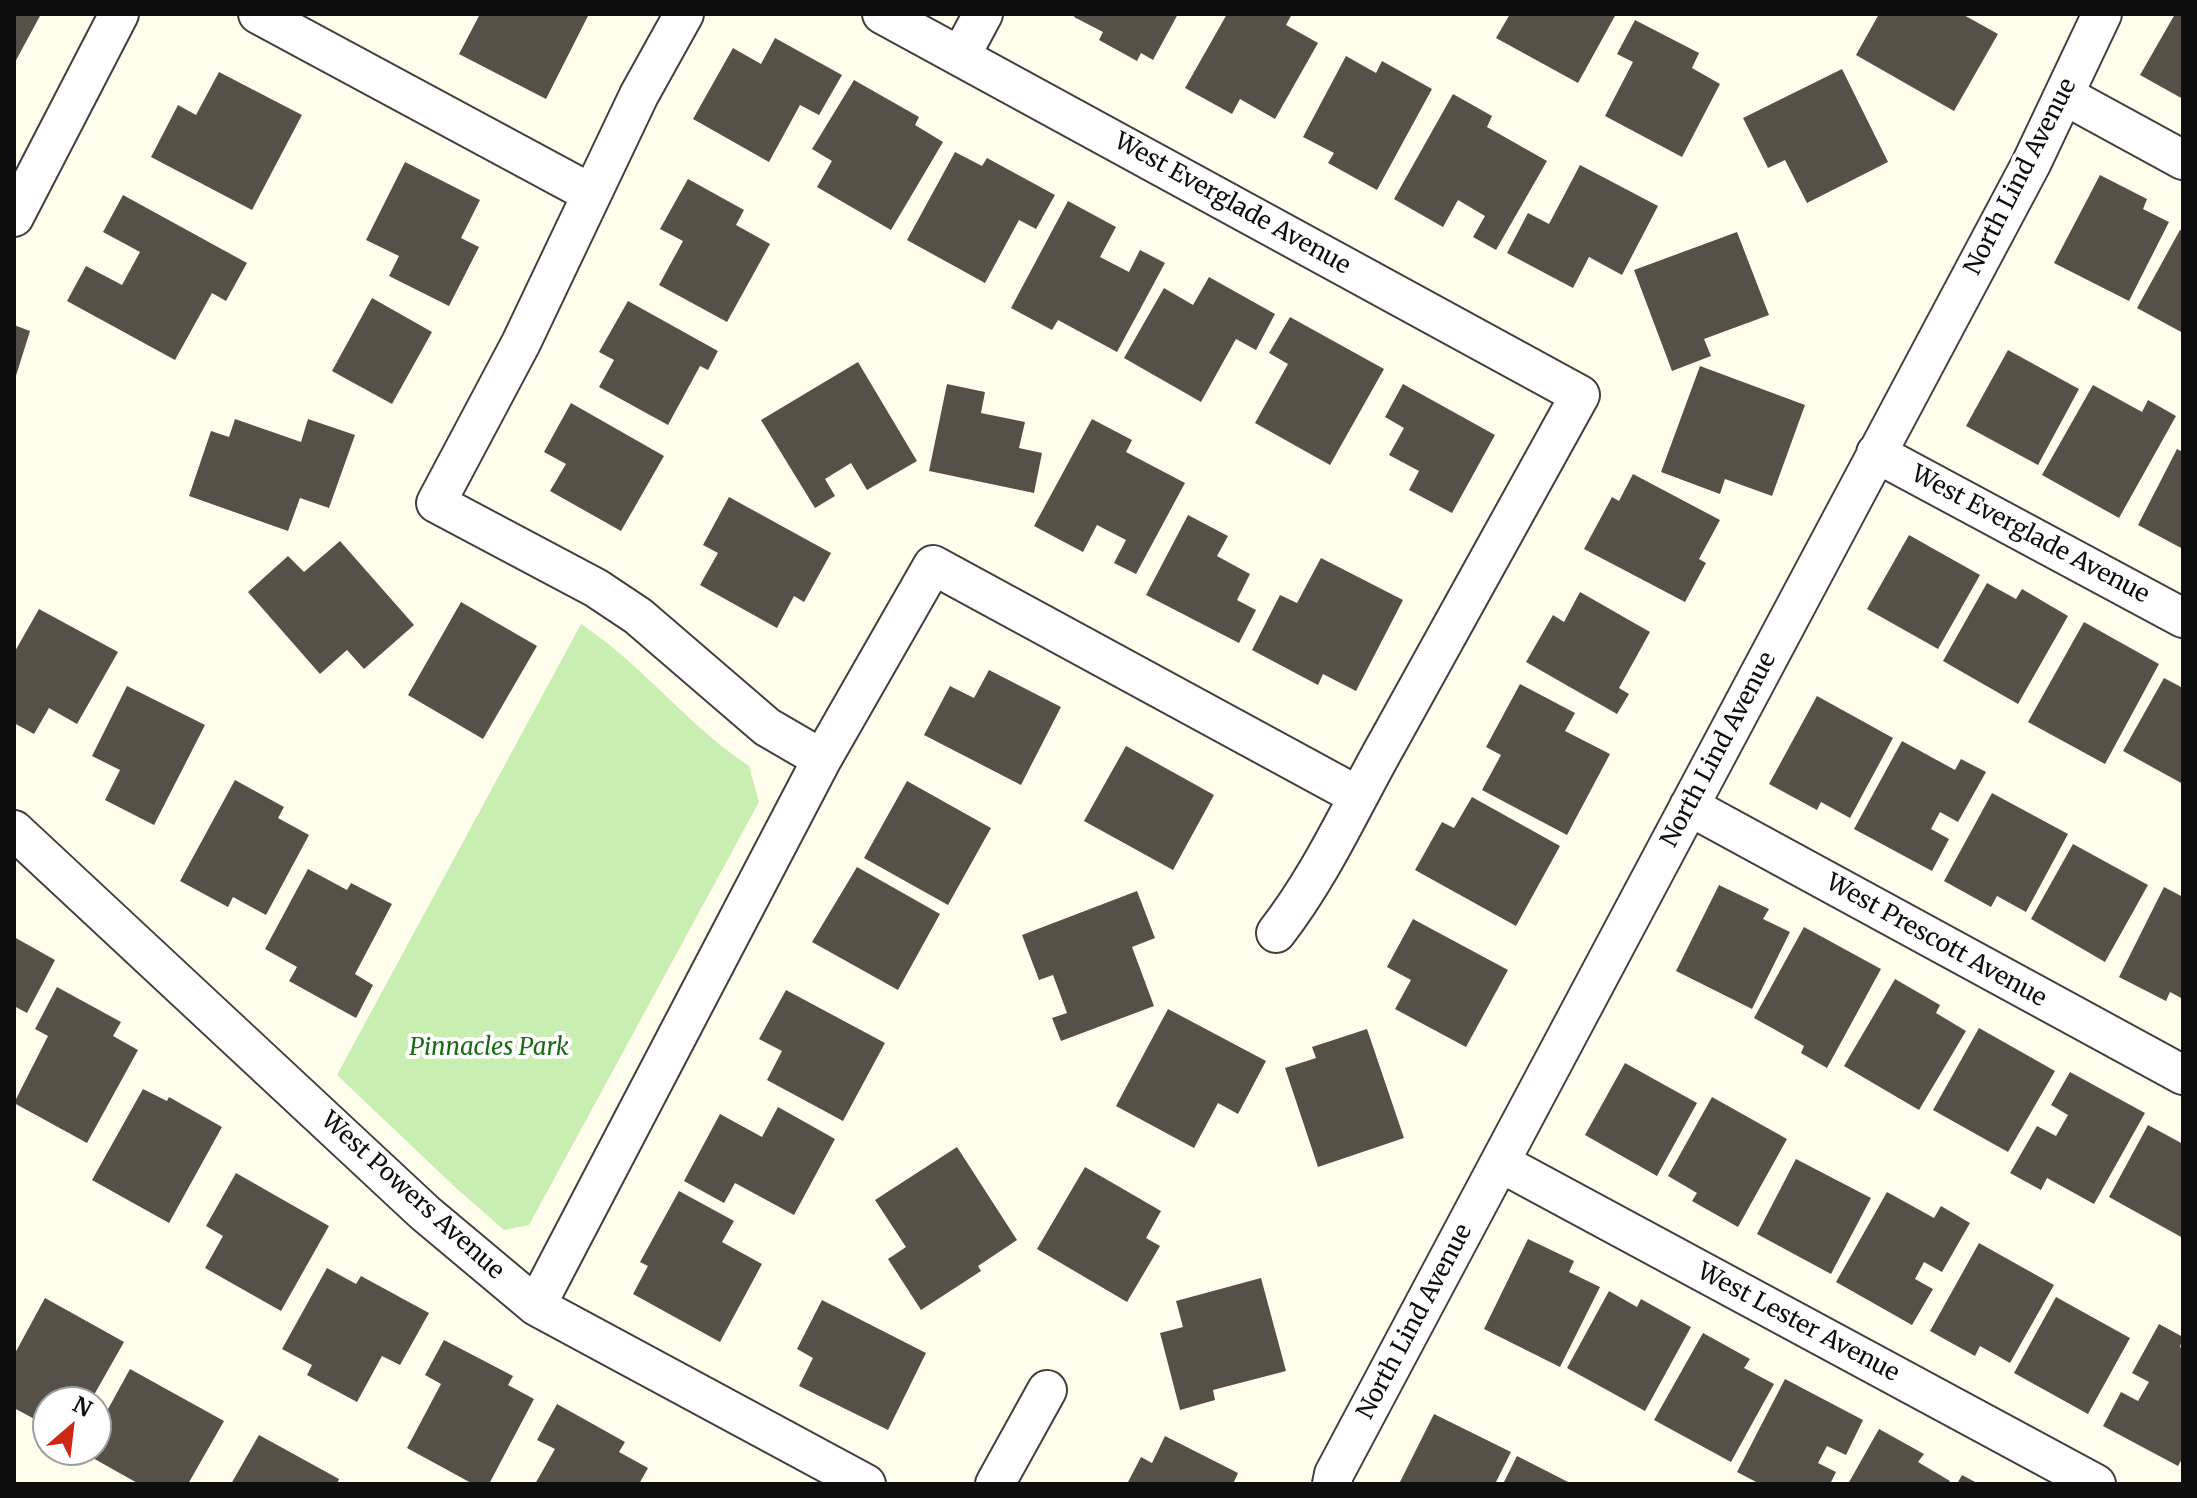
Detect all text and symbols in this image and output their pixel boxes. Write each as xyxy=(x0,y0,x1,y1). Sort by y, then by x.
street label: North Lind Avenue xyxy=(1959,74,2083,280)
street label: West Everglade Avenue xyxy=(1109,127,1355,281)
street label: West Everglade Avenue xyxy=(1906,460,2154,610)
street label: North Lind Avenue xyxy=(1655,648,1783,852)
street label: West Prescott Avenue xyxy=(1821,868,2051,1014)
park label: Pinnacles Park xyxy=(409,1034,569,1062)
street label: West Powers Avenue xyxy=(315,1106,509,1286)
street label: North Lind Avenue xyxy=(1351,1220,1479,1424)
street label: West Lester Avenue xyxy=(1692,1258,1904,1388)
north arrow xyxy=(32,1386,112,1466)
text: N xyxy=(68,1390,97,1423)

